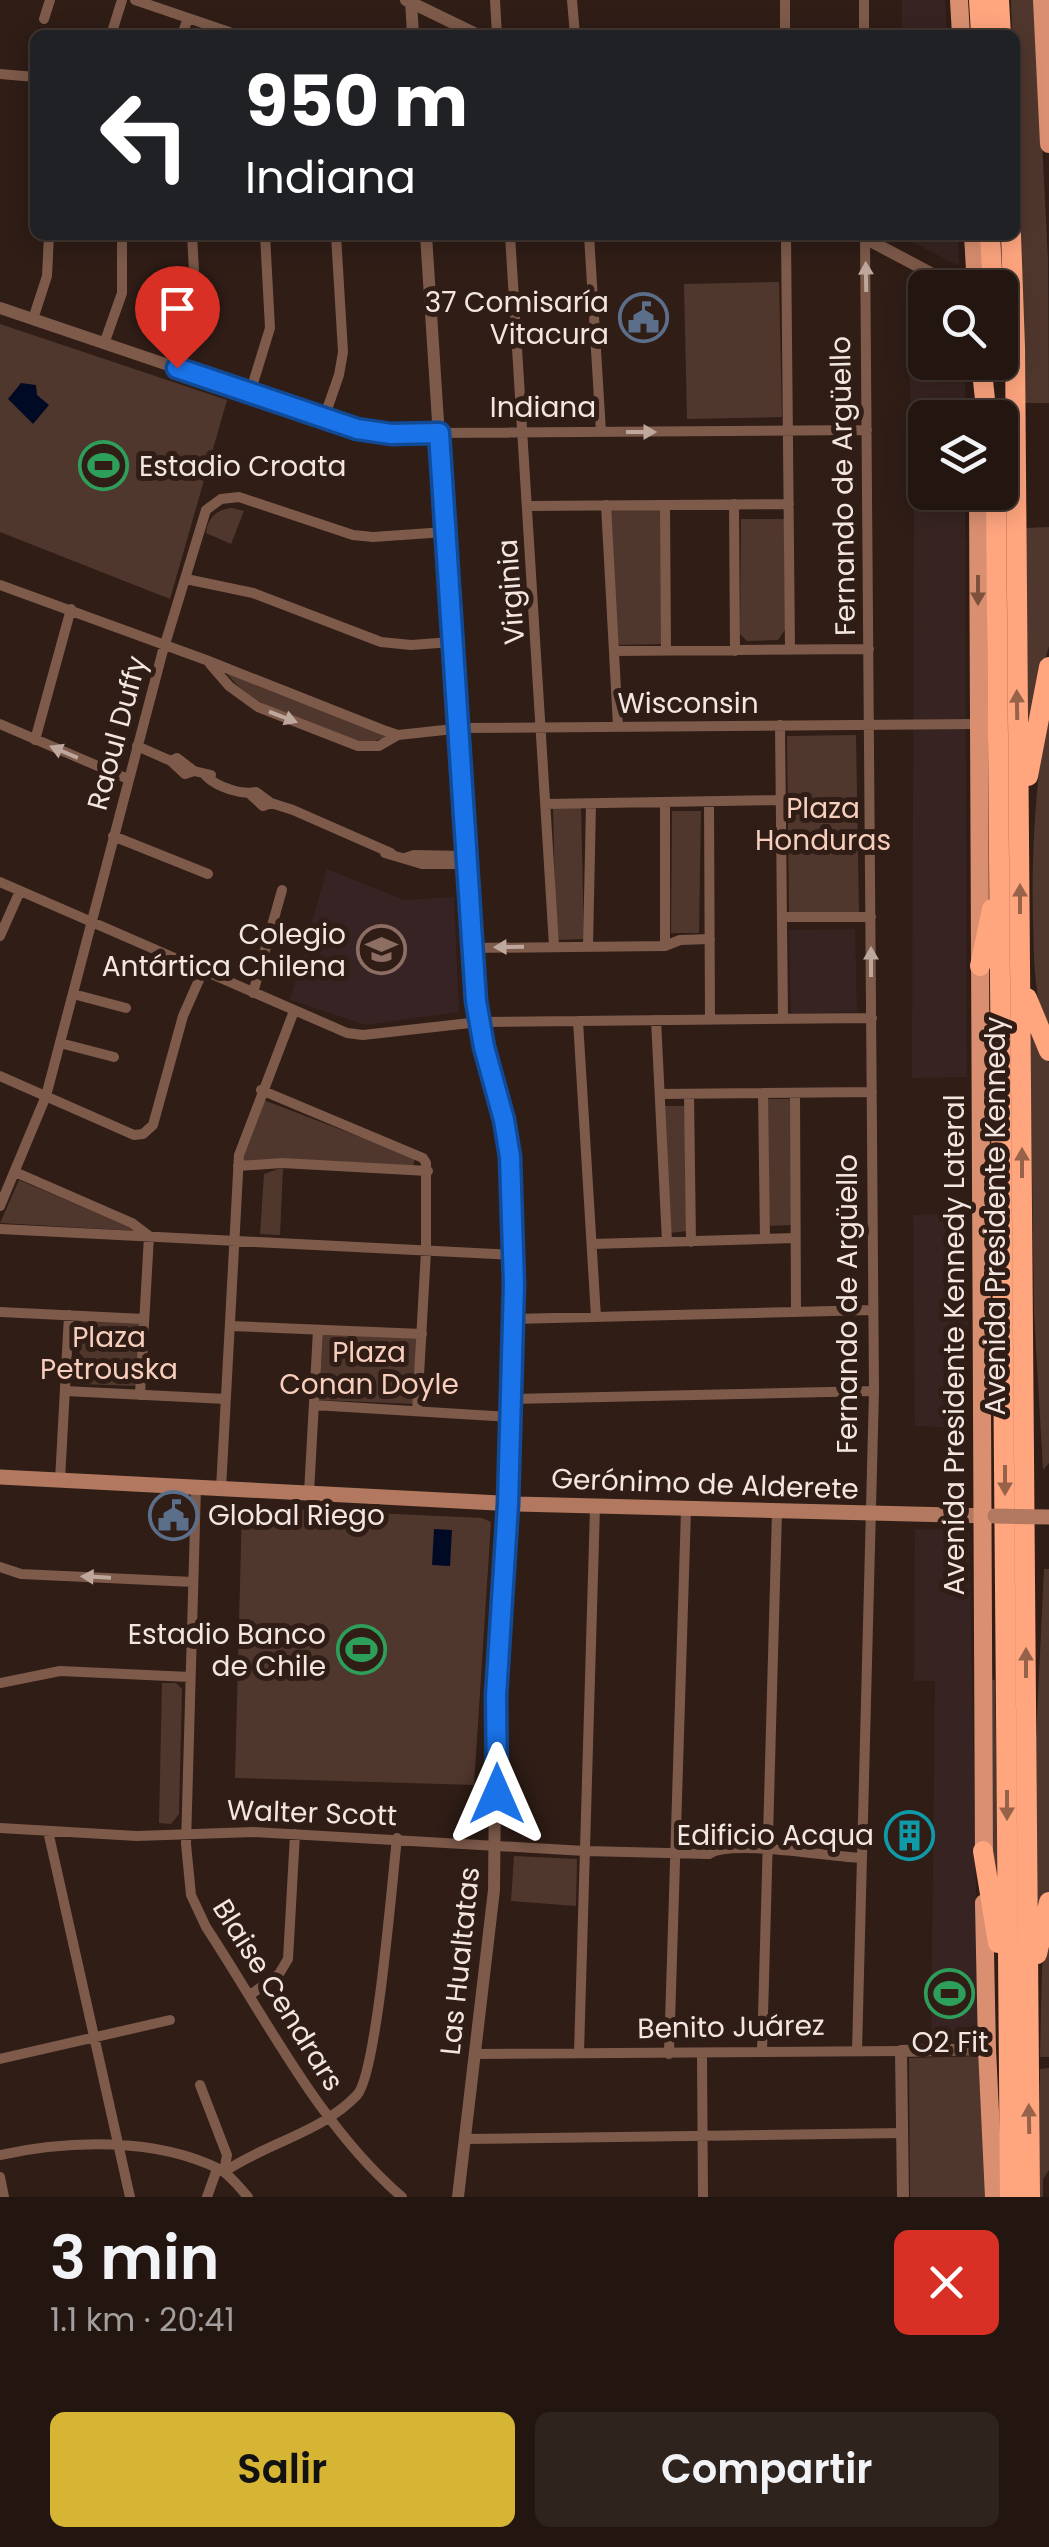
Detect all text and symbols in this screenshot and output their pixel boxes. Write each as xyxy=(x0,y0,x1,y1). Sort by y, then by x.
text: 950 m xyxy=(245,52,468,151)
icon: left xyxy=(80,70,210,200)
text: Indiana xyxy=(245,146,416,209)
one-way arrow xyxy=(857,260,873,292)
pin xyxy=(135,266,220,369)
map controls xyxy=(908,270,1018,510)
button: search xyxy=(908,270,1018,380)
icon: arrive xyxy=(150,281,205,336)
place label: 37 Comisaría Vitacura xyxy=(425,283,609,354)
public building icon: 37 Comisaría Vitacura xyxy=(618,292,670,344)
street label: Fernando de Argüello xyxy=(821,336,865,636)
street label: Indiana xyxy=(490,388,596,427)
button: layers xyxy=(908,400,1018,510)
one-way arrow xyxy=(626,423,658,439)
sports icon: Estadio Croata xyxy=(78,440,130,492)
place label: Estadio Croata xyxy=(139,447,346,486)
street label: Virginia xyxy=(488,538,534,646)
one-way arrow xyxy=(970,574,986,606)
street label: Raoul Duffy xyxy=(78,651,156,814)
street label: Wisconsin xyxy=(617,684,759,723)
one-way arrow xyxy=(1009,689,1025,721)
one-way arrow xyxy=(268,709,298,725)
one-way arrow xyxy=(49,744,79,760)
park label: Plaza Honduras xyxy=(755,789,891,860)
one-way arrow xyxy=(1011,883,1027,915)
place label: Colegio Antártica Chilena xyxy=(102,915,346,986)
school or university icon: Colegio Antártica Chilena xyxy=(355,924,407,976)
one-way arrow xyxy=(492,939,524,955)
one-way arrow xyxy=(863,945,879,977)
street label: Avenida Presidente Kennedy xyxy=(976,1016,1015,1415)
street label: Avenida Presidente Kennedy Lateral xyxy=(935,1094,974,1596)
one-way arrow xyxy=(1014,1146,1030,1178)
street label: Fernando de Argüello xyxy=(828,1154,867,1454)
park label: Plaza Petrouska xyxy=(40,1318,178,1389)
park label: Plaza Conan Doyle xyxy=(279,1333,459,1404)
street label: Gerónimo de Alderete xyxy=(551,1459,859,1509)
one-way arrow xyxy=(997,1465,1013,1497)
public building icon: Global Riego xyxy=(147,1489,199,1541)
place label: Global Riego xyxy=(208,1496,385,1535)
one-way arrow xyxy=(79,1569,111,1585)
place label: Estadio Banco de Chile xyxy=(128,1615,326,1686)
sports icon: Estadio Banco de Chile xyxy=(335,1624,387,1676)
one-way arrow xyxy=(1018,1646,1034,1678)
position arrow xyxy=(445,1742,549,1846)
one-way arrow xyxy=(999,1790,1015,1822)
street label: Walter Scott xyxy=(226,1791,398,1835)
building icon: Edificio Acqua xyxy=(883,1809,935,1861)
place label: Edificio Acqua xyxy=(677,1816,874,1855)
street label: Las Hualtatas xyxy=(431,1865,489,2057)
street label: Blaise Cendrars xyxy=(203,1892,353,2098)
sports icon: O2 Fit xyxy=(924,1968,976,2020)
street label: Benito Juárez xyxy=(637,2006,825,2048)
place label: O2 Fit xyxy=(912,2023,988,2062)
one-way arrow xyxy=(1021,2102,1037,2134)
text: 3 min xyxy=(50,2216,219,2300)
button: close xyxy=(894,2230,999,2335)
text: 1.1 km · 20:41 xyxy=(50,2297,235,2342)
button: Salir xyxy=(50,2412,515,2527)
button: Compartir xyxy=(535,2412,999,2527)

